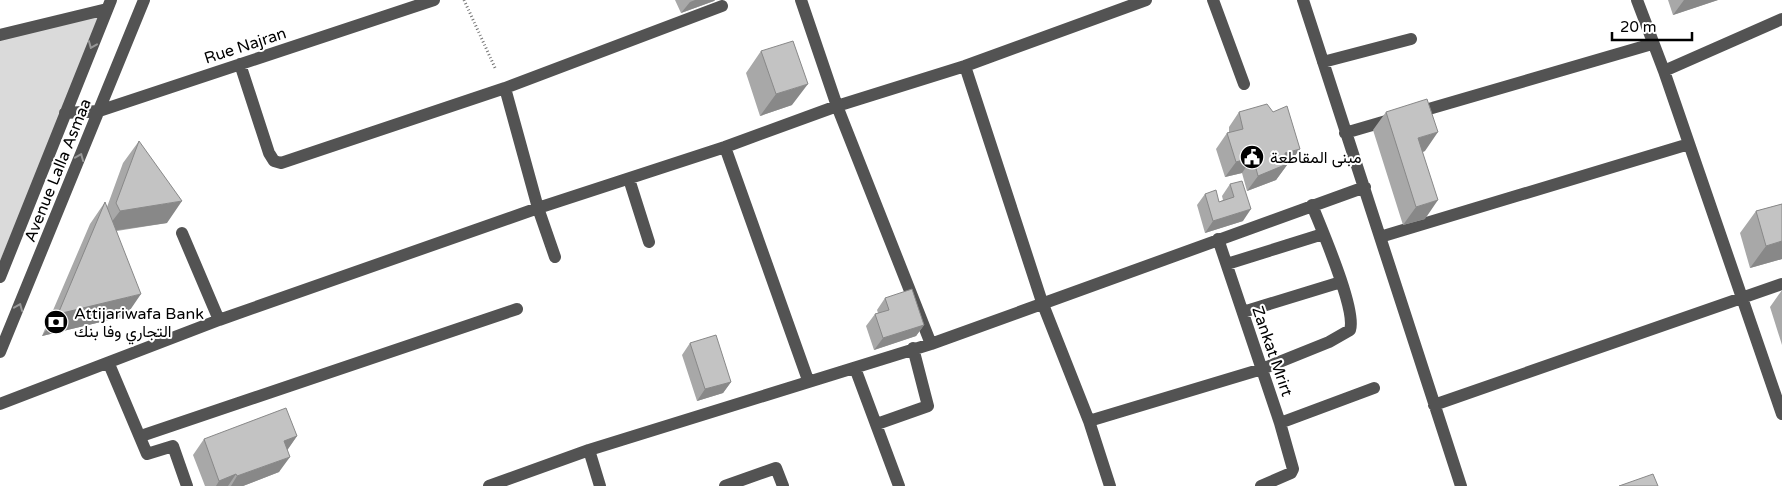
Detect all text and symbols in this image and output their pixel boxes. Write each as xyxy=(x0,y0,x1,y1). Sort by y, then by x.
scale bar xyxy=(1612,10,1692,42)
text: 20 m xyxy=(1620,18,1657,36)
street label: Rue Najran xyxy=(202,23,289,69)
one-way arrow xyxy=(88,40,99,49)
street label: Avenue Lalla Asmaa xyxy=(20,96,96,245)
public building icon: مبنى المقاطعة xyxy=(1239,144,1265,170)
place label: مبنى المقاطعة xyxy=(1270,148,1362,168)
one-way arrow xyxy=(74,153,85,162)
one-way arrow xyxy=(12,303,23,312)
place label: Attijariwafa Bank التجاري وفا بنك xyxy=(74,304,204,345)
street label: Zankat Mrirt xyxy=(1247,304,1297,399)
bank icon: Attijariwafa Bank التجاري وفا بنك xyxy=(43,309,69,335)

